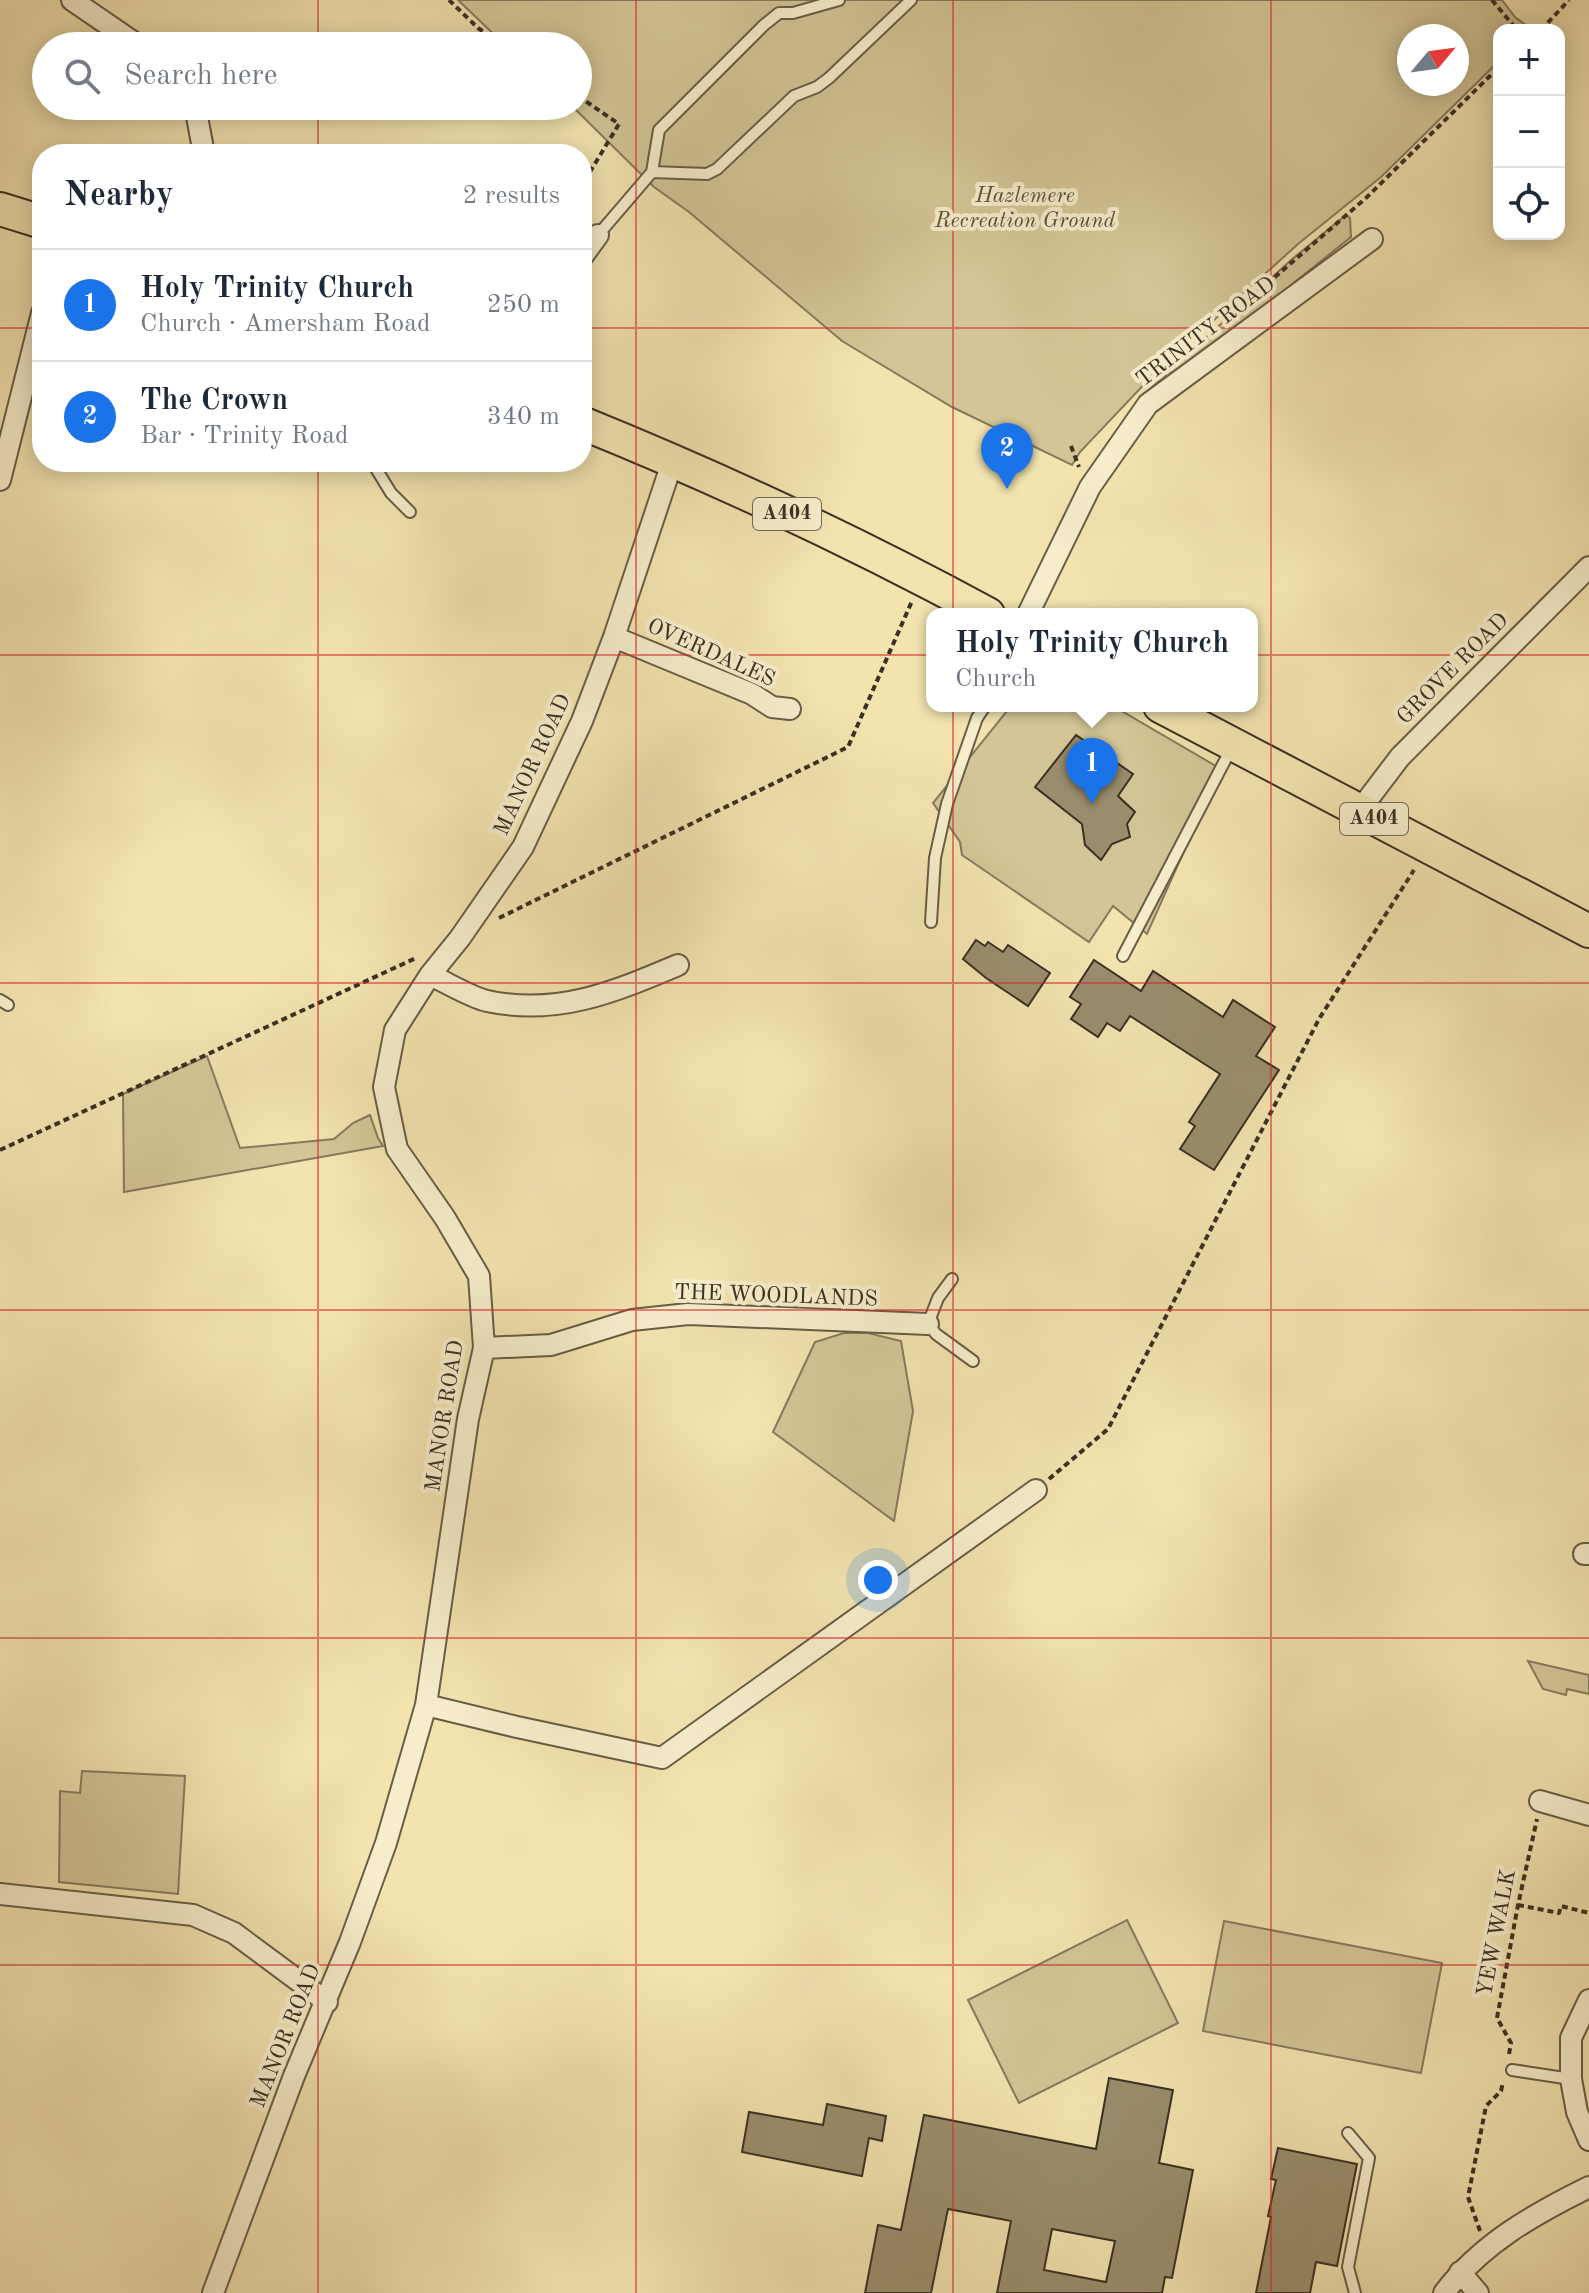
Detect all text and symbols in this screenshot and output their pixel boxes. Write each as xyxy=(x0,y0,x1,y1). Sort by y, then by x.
north arrow xyxy=(1397,24,1469,96)
map controls xyxy=(1493,24,1565,240)
button: + xyxy=(1493,24,1565,96)
search box xyxy=(32,32,592,120)
icon: search xyxy=(60,54,104,98)
text: Search here xyxy=(124,61,278,91)
button: − xyxy=(1493,96,1565,168)
button: locate xyxy=(1493,168,1565,240)
text: Nearby xyxy=(64,179,174,213)
text: 2 results xyxy=(462,183,560,209)
park label: Hazlemere Recreation Ground xyxy=(934,185,1116,232)
street label: TRINITY ROAD xyxy=(1133,273,1279,391)
text: Holy Trinity Church xyxy=(140,274,414,304)
text: 1 xyxy=(82,292,98,318)
text: 250 m xyxy=(487,292,560,318)
text: Church · Amersham Road xyxy=(140,311,431,337)
text: The Crown xyxy=(140,386,288,416)
text: 2 xyxy=(82,404,98,430)
text: 340 m xyxy=(487,404,560,430)
text: Bar · Trinity Road xyxy=(140,423,349,449)
pin: 2 xyxy=(981,423,1033,489)
road number: A404 xyxy=(753,498,821,530)
popup xyxy=(926,608,1258,712)
street label: GROVE ROAD xyxy=(1393,609,1513,729)
street label: OVERDALES xyxy=(644,615,778,691)
text: Holy Trinity Church xyxy=(955,629,1229,659)
text: Church xyxy=(955,666,1037,692)
street label: MANOR ROAD xyxy=(491,691,575,839)
pin: 1 xyxy=(1066,738,1118,804)
road number: A404 xyxy=(1340,803,1408,835)
street label: THE WOODLANDS xyxy=(674,1281,878,1311)
street label: MANOR ROAD xyxy=(422,1339,468,1493)
your location xyxy=(858,1560,898,1600)
street label: YEW WALK xyxy=(1474,1867,1520,1999)
street label: MANOR ROAD xyxy=(247,1961,325,2111)

